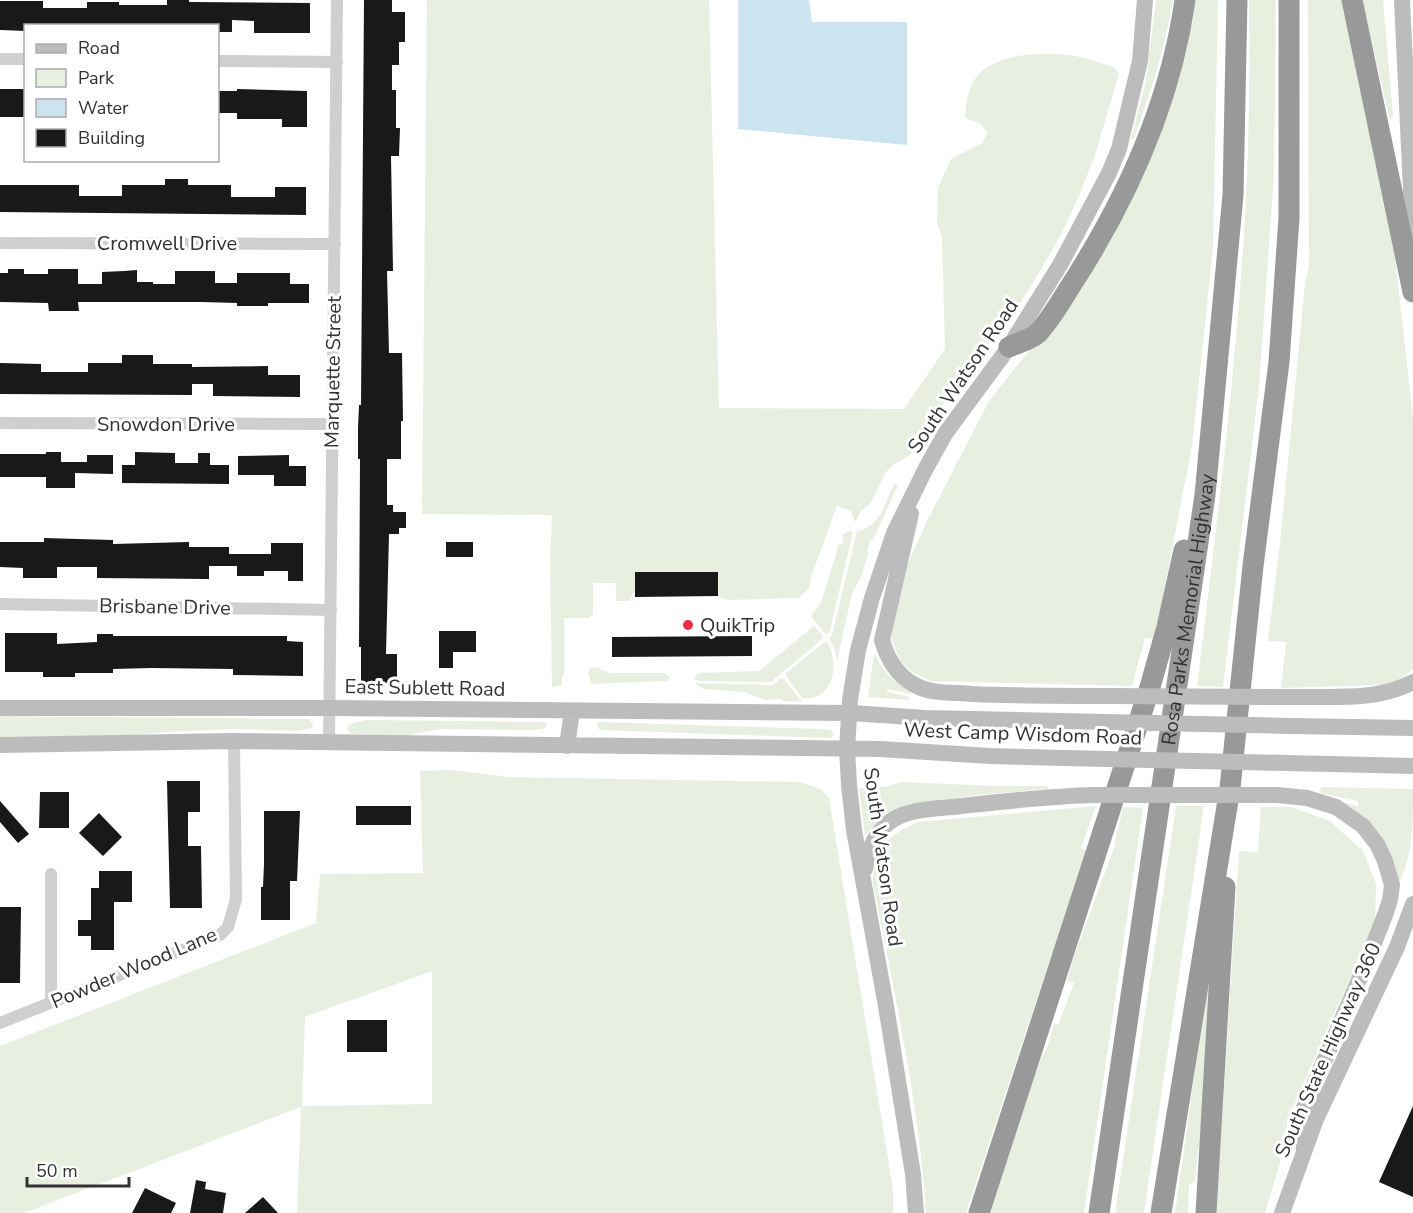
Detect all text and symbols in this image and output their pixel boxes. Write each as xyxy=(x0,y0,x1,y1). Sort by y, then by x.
legend xyxy=(24,24,219,162)
text: Road xyxy=(78,36,120,60)
text: Park xyxy=(78,66,115,90)
text: Water xyxy=(78,96,129,120)
text: Building xyxy=(78,126,145,150)
street label: Cromwell Drive xyxy=(97,230,237,257)
street label: South Watson Road xyxy=(901,294,1025,458)
street label: Marquette Street xyxy=(318,295,348,448)
street label: Snowdon Drive xyxy=(97,411,235,438)
street label: Rosa Parks Memorial Highway xyxy=(1155,472,1220,747)
street label: Brisbane Drive xyxy=(99,592,231,622)
place label: QuikTrip xyxy=(700,612,775,639)
marker: QuikTrip xyxy=(681,618,695,632)
street label: East Sublett Road xyxy=(344,673,506,703)
street label: West Camp Wisdom Road xyxy=(903,716,1143,752)
street label: South Watson Road xyxy=(857,766,909,948)
street label: Powder Wood Lane xyxy=(47,921,221,1015)
street label: South State Highway 360 xyxy=(1268,939,1388,1161)
scale bar xyxy=(27,1150,129,1188)
text: 50 m xyxy=(36,1159,78,1183)

